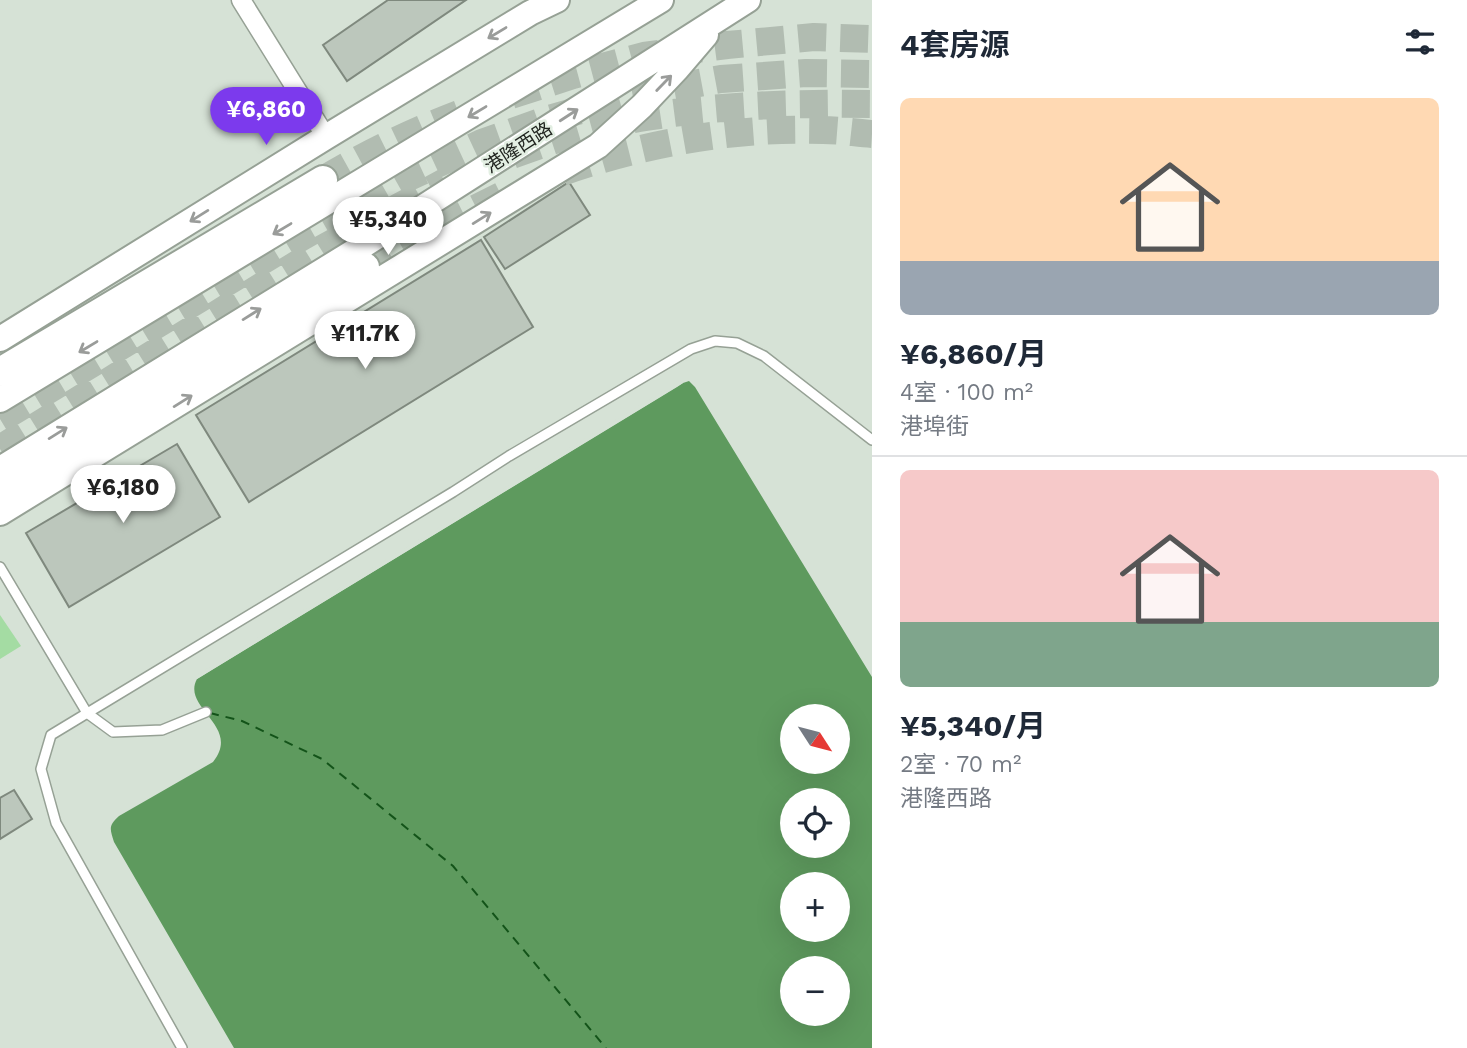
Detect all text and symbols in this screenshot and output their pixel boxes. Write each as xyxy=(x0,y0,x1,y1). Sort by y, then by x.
icon: filters xyxy=(1401,23,1439,61)
one-way arrow xyxy=(488,26,508,40)
text: 4套房源 xyxy=(900,27,1009,62)
one-way arrow xyxy=(655,75,672,92)
pin: ¥6,860 xyxy=(209,88,323,147)
text: ¥6,860 xyxy=(226,96,306,123)
one-way arrow xyxy=(468,105,488,119)
one-way arrow xyxy=(558,107,578,121)
street label: 港隆西路 xyxy=(480,117,556,178)
icon: home xyxy=(1107,144,1233,270)
pin: ¥5,340 xyxy=(331,198,445,257)
text: ¥5,340 xyxy=(349,206,427,233)
one-way arrow xyxy=(189,209,209,223)
one-way arrow xyxy=(471,210,491,224)
one-way arrow xyxy=(273,223,293,237)
one-way arrow xyxy=(241,307,261,321)
pin: ¥11.7K xyxy=(308,312,422,371)
text: ¥11.7K xyxy=(330,320,400,347)
text: ¥6,860/月 xyxy=(900,336,1047,371)
one-way arrow xyxy=(78,341,98,355)
text: 4室 · 100 m² xyxy=(900,379,1033,406)
one-way arrow xyxy=(173,393,193,407)
text: 港埠街 xyxy=(900,413,969,440)
one-way arrow xyxy=(48,426,68,440)
pin: ¥6,180 xyxy=(66,466,180,525)
text: ¥6,180 xyxy=(87,474,159,501)
icon: home xyxy=(1107,516,1233,642)
north arrow xyxy=(780,704,850,774)
map controls xyxy=(780,704,850,1026)
text: ¥5,340/月 xyxy=(900,708,1046,743)
text: 2室 · 70 m² xyxy=(900,751,1021,778)
text: 港隆西路 xyxy=(900,785,992,812)
button: locate xyxy=(780,788,850,858)
button: + xyxy=(780,872,850,942)
button: − xyxy=(780,956,850,1026)

